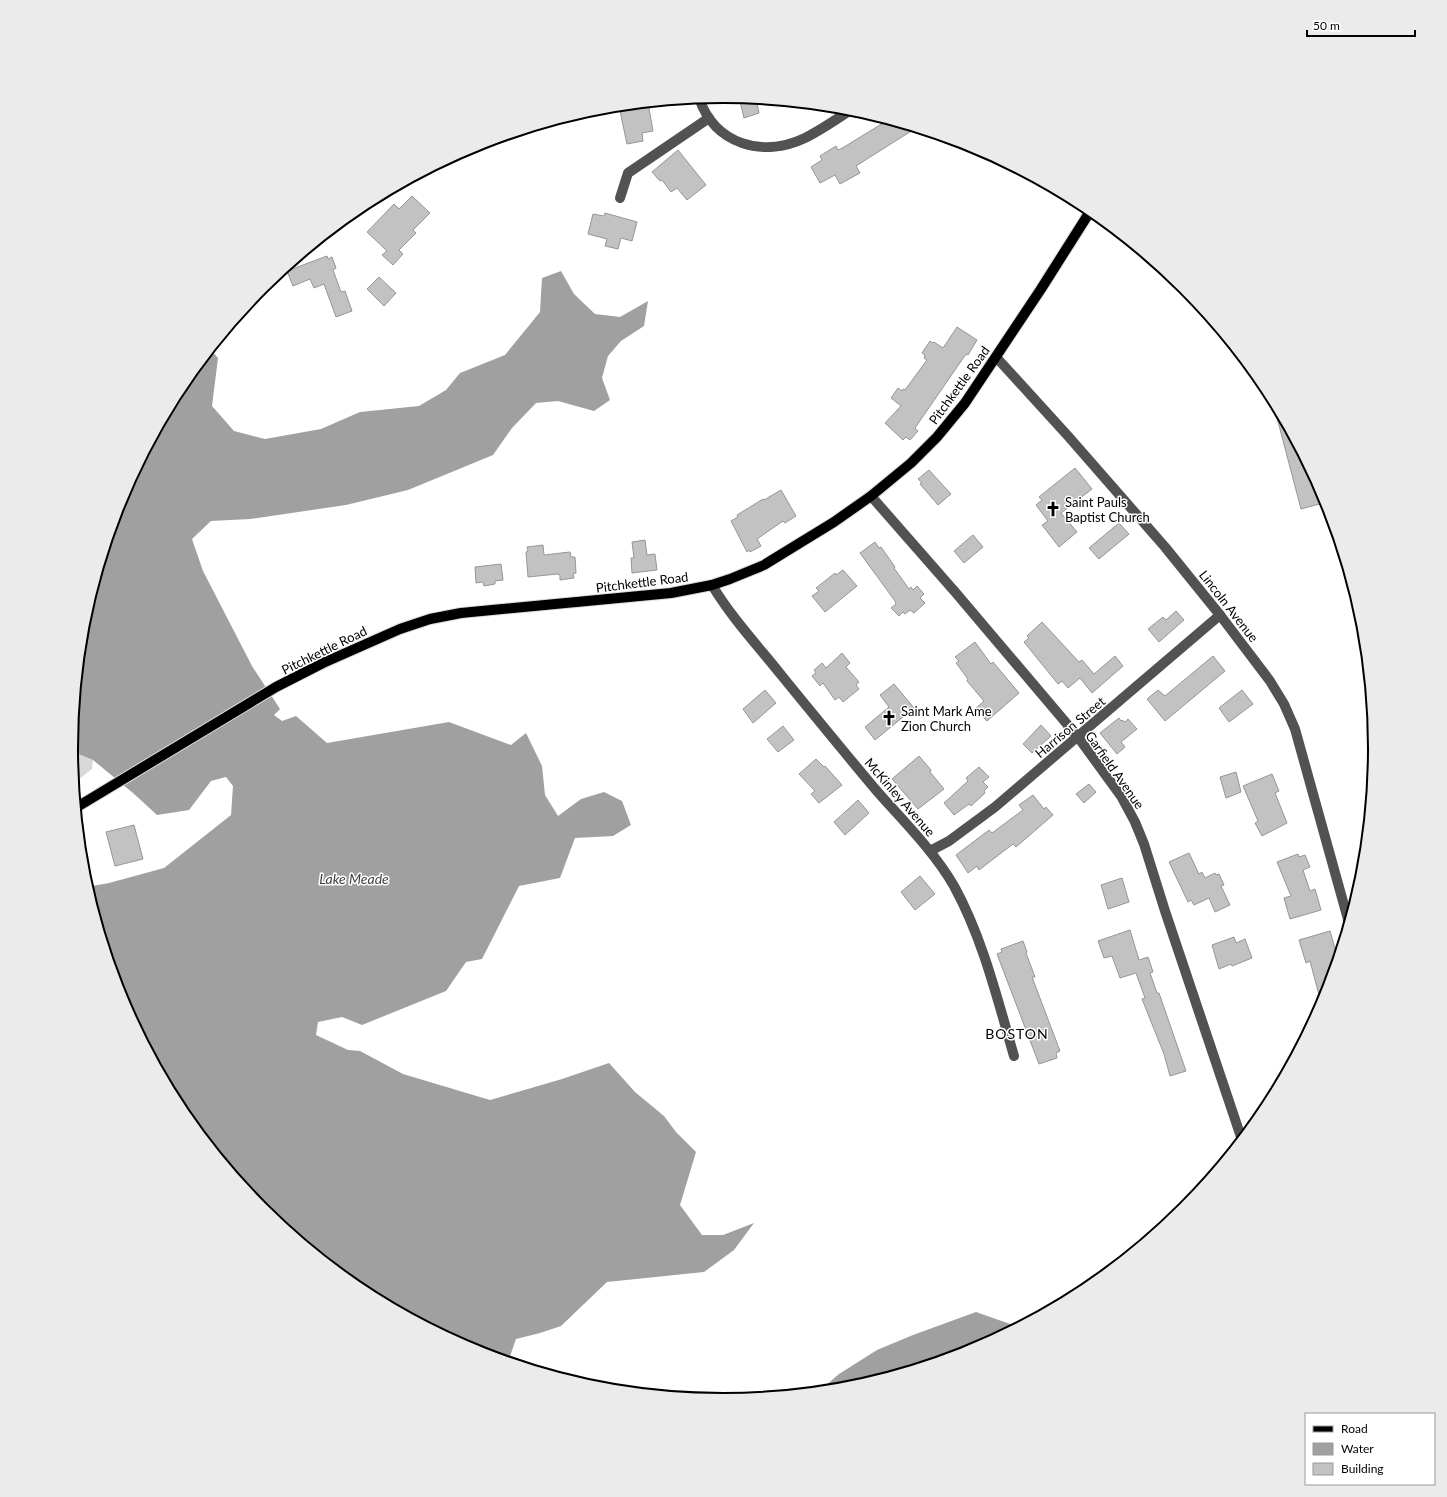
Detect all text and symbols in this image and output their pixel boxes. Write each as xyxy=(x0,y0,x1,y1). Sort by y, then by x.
scale bar xyxy=(1307,12,1415,38)
text: 50 m xyxy=(1313,18,1340,33)
street label: Pitchkettle Road xyxy=(925,343,993,427)
place label: Saint Pauls Baptist Church xyxy=(1065,494,1150,525)
church icon: Saint Pauls Baptist Church xyxy=(1044,500,1062,518)
street label: Lincoln Avenue xyxy=(1196,567,1262,645)
street label: Pitchkettle Road xyxy=(595,568,689,596)
street label: Pitchkettle Road xyxy=(279,622,369,678)
street label: Harrison Street xyxy=(1032,693,1109,761)
place label: Saint Mark Ame Zion Church xyxy=(901,703,992,734)
church icon: Saint Mark Ame Zion Church xyxy=(880,709,898,727)
street label: Garfield Avenue xyxy=(1082,728,1148,812)
street label: McKinley Avenue xyxy=(861,754,939,840)
water label: Lake Meade xyxy=(319,870,389,887)
district label: BOSTON xyxy=(985,1025,1049,1042)
legend xyxy=(1305,1413,1435,1485)
text: Road xyxy=(1341,1421,1368,1436)
text: Water xyxy=(1341,1441,1374,1456)
text: Building xyxy=(1341,1461,1384,1476)

